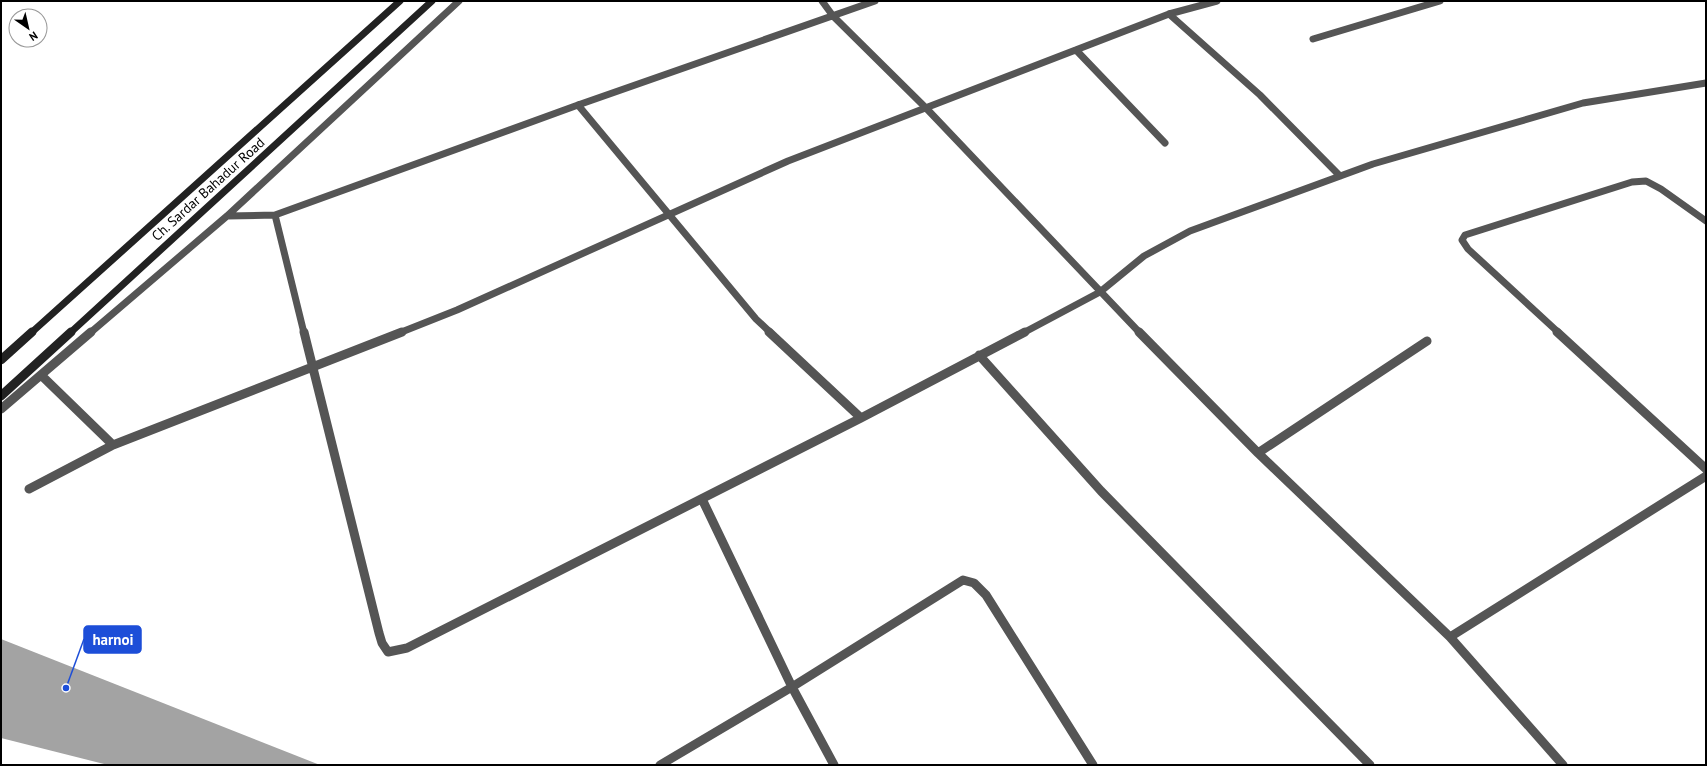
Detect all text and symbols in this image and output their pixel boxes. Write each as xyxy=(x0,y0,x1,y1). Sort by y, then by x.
north arrow xyxy=(8,8,48,48)
text: N xyxy=(27,28,41,44)
street label: Ch. Sardar Bahadur Road xyxy=(148,133,268,245)
callout: harnoi xyxy=(84,626,141,653)
text: harnoi xyxy=(92,630,134,649)

